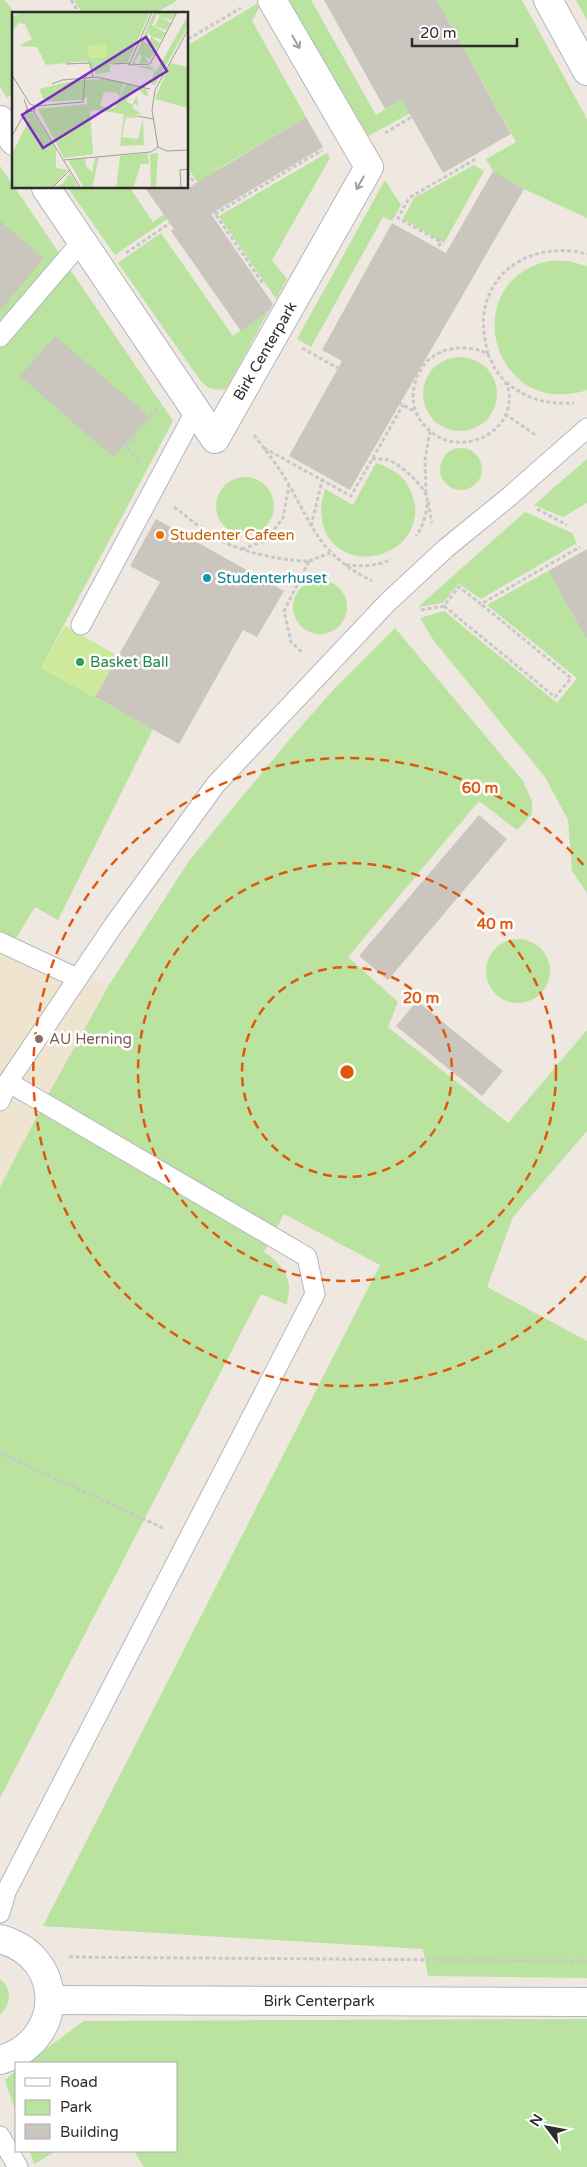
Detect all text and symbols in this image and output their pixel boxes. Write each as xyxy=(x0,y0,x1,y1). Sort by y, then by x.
inset map xyxy=(12,12,189,189)
scale bar xyxy=(412,15,517,47)
text: 20 m xyxy=(420,24,457,42)
one-way arrow xyxy=(292,35,302,49)
one-way arrow xyxy=(355,175,365,189)
street label: Birk Centerpark xyxy=(229,298,301,404)
place label: Studenter Cafeen xyxy=(170,526,295,544)
marker: Studenter Cafeen xyxy=(154,529,166,541)
place label: Studenterhuset xyxy=(217,569,327,587)
marker: Studenterhuset xyxy=(201,572,213,584)
place label: Basket Ball xyxy=(90,653,168,671)
marker: Basket Ball xyxy=(74,656,86,668)
text: 60 m xyxy=(462,779,498,797)
text: 40 m xyxy=(477,915,513,933)
text: 20 m xyxy=(403,989,439,1007)
place label: AU Herning xyxy=(49,1030,132,1048)
marker: AU Herning xyxy=(33,1033,45,1045)
centre of rings xyxy=(338,1063,356,1081)
street label: Birk Centerpark xyxy=(263,1992,375,2010)
legend xyxy=(15,2062,178,2152)
text: Road xyxy=(60,2073,98,2091)
text: Park xyxy=(60,2098,92,2116)
north arrow xyxy=(522,2102,572,2152)
text: N xyxy=(526,2111,547,2130)
text: Building xyxy=(60,2123,119,2141)

